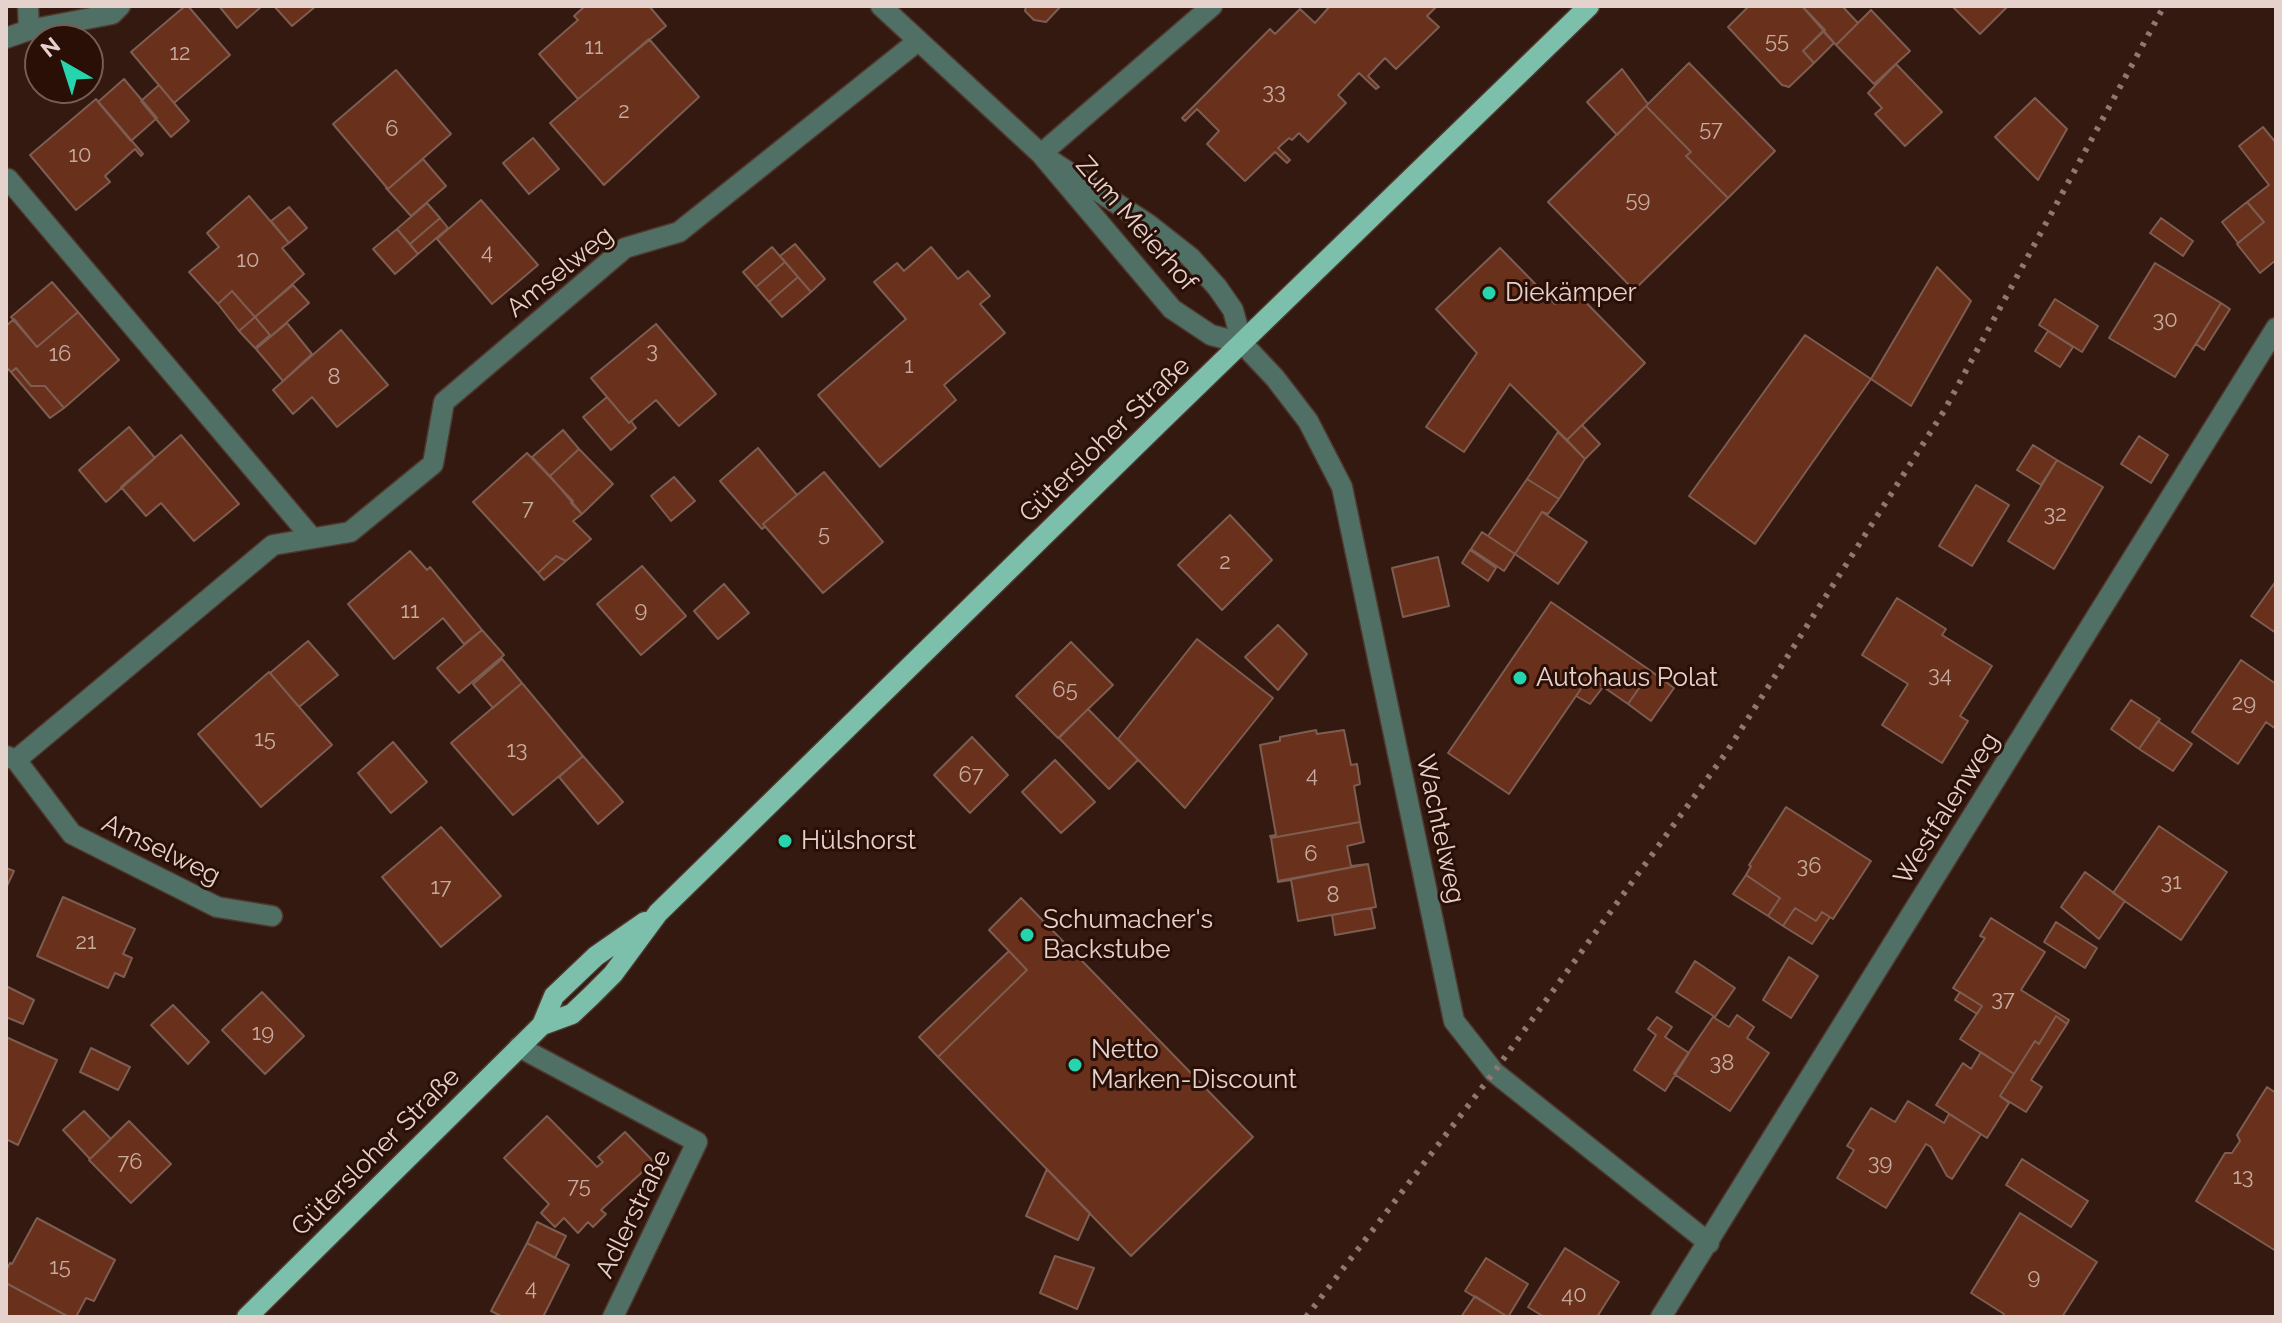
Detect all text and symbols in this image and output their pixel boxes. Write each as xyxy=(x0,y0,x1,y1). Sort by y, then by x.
north arrow xyxy=(24,24,104,104)
house number: 55 xyxy=(1765,28,1789,54)
text: N xyxy=(35,32,65,62)
house number: 11 xyxy=(585,34,603,60)
house number: 12 xyxy=(170,40,190,66)
house number: 33 xyxy=(1262,79,1286,105)
house number: 2 xyxy=(618,98,630,124)
house number: 6 xyxy=(385,116,399,142)
house number: 57 xyxy=(1699,116,1723,142)
house number: 10 xyxy=(69,142,91,168)
street label: Zum Meierhof xyxy=(1069,150,1203,298)
house number: 59 xyxy=(1626,187,1650,213)
street label: Amselweg xyxy=(500,220,620,324)
house number: 4 xyxy=(481,239,493,265)
house number: 10 xyxy=(237,247,259,273)
place label: Diekämper xyxy=(1505,277,1637,309)
marker: Diekämper xyxy=(1480,284,1498,302)
house number: 30 xyxy=(2152,307,2178,333)
house number: 3 xyxy=(646,338,658,364)
house number: 16 xyxy=(49,341,71,367)
street label: Gütersloher Straße xyxy=(1013,351,1197,529)
house number: 1 xyxy=(904,353,914,379)
house number: 8 xyxy=(327,364,341,390)
house number: 7 xyxy=(522,495,534,521)
house number: 32 xyxy=(2043,501,2067,527)
house number: 5 xyxy=(818,521,830,547)
house number: 2 xyxy=(1219,549,1231,575)
house number: 9 xyxy=(635,597,647,623)
house number: 11 xyxy=(401,598,419,624)
place label: Autohaus Polat xyxy=(1536,662,1718,694)
house number: 34 xyxy=(1928,662,1952,688)
marker: Autohaus Polat xyxy=(1511,669,1529,687)
house number: 65 xyxy=(1052,677,1078,703)
house number: 29 xyxy=(2232,690,2256,716)
house number: 15 xyxy=(254,726,276,752)
street label: Westfalenweg xyxy=(1888,727,2006,891)
house number: 13 xyxy=(506,737,528,763)
street label: Wachtelweg xyxy=(1409,752,1471,906)
house number: 67 xyxy=(958,762,984,788)
house number: 4 xyxy=(1306,762,1318,788)
street label: Amselweg xyxy=(97,808,225,892)
place label: Hülshorst xyxy=(801,825,916,857)
marker: Hülshorst xyxy=(776,832,794,850)
house number: 6 xyxy=(1304,841,1318,867)
house number: 36 xyxy=(1796,853,1822,879)
house number: 31 xyxy=(2160,869,2182,895)
house number: 17 xyxy=(430,874,452,900)
house number: 8 xyxy=(1326,882,1340,908)
place label: Schumacher's Backstube xyxy=(1043,904,1213,966)
marker: Schumacher's Backstube xyxy=(1018,926,1036,944)
house number: 21 xyxy=(76,929,96,955)
house number: 37 xyxy=(1991,986,2015,1012)
house number: 19 xyxy=(252,1020,274,1046)
place label: Netto Marken-Discount xyxy=(1091,1034,1297,1096)
house number: 38 xyxy=(1710,1050,1734,1076)
marker: Netto Marken-Discount xyxy=(1066,1056,1084,1074)
street label: Gütersloher Straße xyxy=(285,1061,467,1243)
street label: Adlerstraße xyxy=(590,1145,678,1283)
house number: 76 xyxy=(117,1149,143,1175)
house number: 39 xyxy=(1868,1150,1892,1176)
house number: 13 xyxy=(2232,1164,2254,1190)
house number: 75 xyxy=(567,1173,591,1199)
house number: 15 xyxy=(49,1254,71,1280)
house number: 9 xyxy=(2028,1264,2040,1290)
house number: 4 xyxy=(525,1275,537,1301)
house number: 40 xyxy=(1561,1282,1587,1308)

